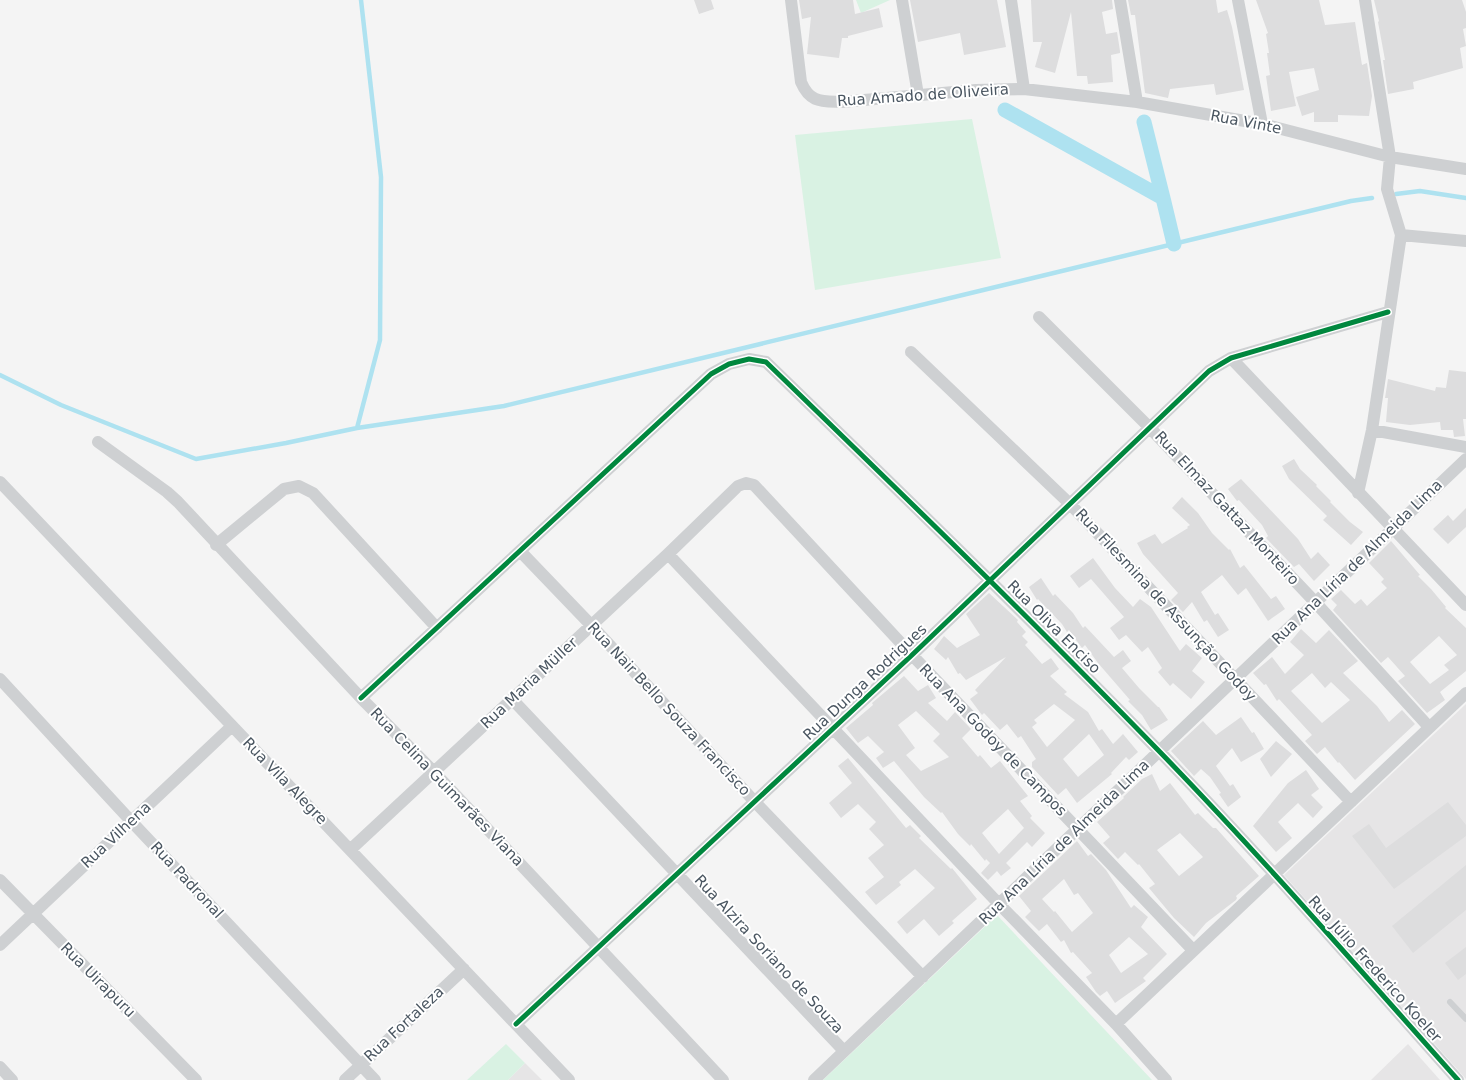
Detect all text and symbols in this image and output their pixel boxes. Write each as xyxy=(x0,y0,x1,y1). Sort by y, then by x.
street label: Rua Amado de Oliveira xyxy=(837,80,1009,110)
street label: Rua Vinte xyxy=(1209,106,1283,138)
street label: Rua Elmaz Gattaz Monteiro xyxy=(1151,427,1303,589)
street label: Rua Ana Líria de Almeida Lima xyxy=(1268,476,1446,648)
street label: Rua Filesmina de Assunção Godoy xyxy=(1072,505,1260,705)
street label: Rua Oliva Enciso xyxy=(1004,577,1104,677)
street label: Rua Nair Bello Souza Francisco xyxy=(584,619,754,799)
street label: Rua Dunga Rodrigues xyxy=(800,620,931,744)
street label: Rua Maria Müller xyxy=(477,633,582,732)
street label: Rua Ana Godoy de Campos xyxy=(916,660,1071,820)
street label: Rua Celina Guimarães Viana xyxy=(367,704,527,870)
street label: Rua Vila Alegre xyxy=(239,734,331,828)
street label: Rua Ana Líria de Almeida Lima xyxy=(975,756,1153,928)
street label: Rua Vilhena xyxy=(77,798,155,872)
street label: Rua Padronal xyxy=(147,838,227,922)
street label: Rua Alzira Soriano de Souza xyxy=(691,871,847,1037)
street label: Rua Júlio Frederico Koeler xyxy=(1305,892,1446,1046)
street label: Rua Uirapuru xyxy=(57,939,139,1021)
street label: Rua Fortaleza xyxy=(360,983,448,1065)

